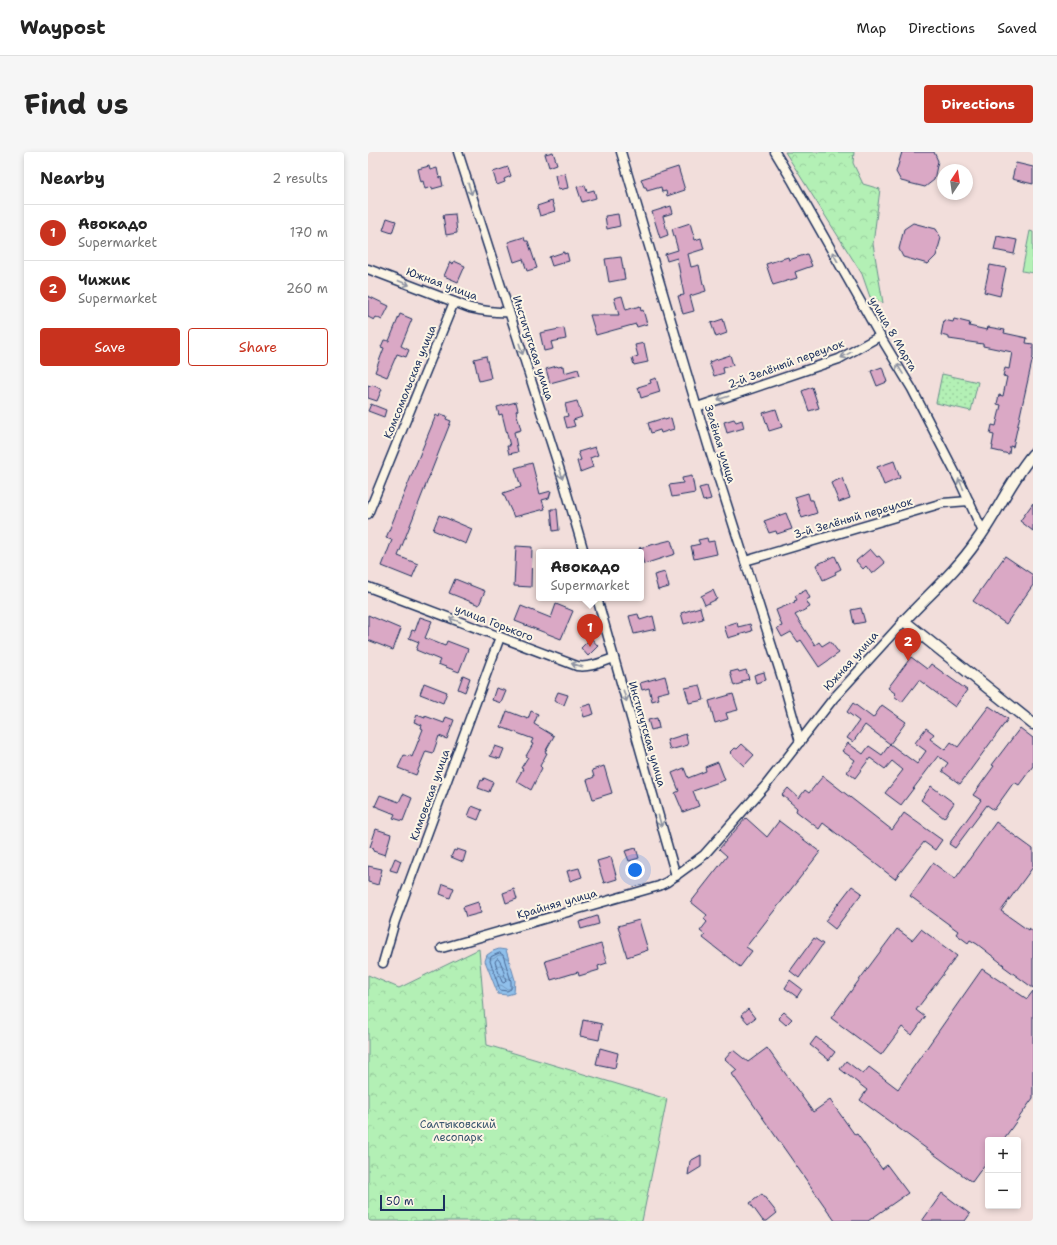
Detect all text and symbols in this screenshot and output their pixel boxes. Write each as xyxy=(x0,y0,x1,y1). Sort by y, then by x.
text: Waypost xyxy=(20,15,105,40)
text: Map xyxy=(857,19,887,37)
text: Directions xyxy=(909,19,975,37)
text: Saved xyxy=(997,19,1037,37)
text: Find us xyxy=(24,85,129,123)
button: Directions xyxy=(924,85,1033,123)
north arrow xyxy=(937,164,973,200)
text: Nearby xyxy=(40,167,105,189)
text: 2 results xyxy=(272,170,328,187)
one-way arrow xyxy=(467,182,474,195)
text: Авокадо xyxy=(78,214,148,234)
text: 1 xyxy=(50,224,56,241)
text: 170 m xyxy=(290,224,328,241)
text: Supermarket xyxy=(78,234,157,251)
one-way arrow xyxy=(831,251,839,263)
street label: Южная улица xyxy=(404,264,480,304)
text: Чижик xyxy=(78,270,130,290)
text: 2 xyxy=(48,280,58,297)
text: 260 m xyxy=(286,280,328,297)
one-way arrow xyxy=(398,280,410,288)
text: Supermarket xyxy=(78,290,157,307)
street label: Институтская улица xyxy=(509,294,557,402)
street label: улица 8 Марта xyxy=(866,294,921,374)
street label: Комсомольская улица xyxy=(380,323,440,441)
button: Save xyxy=(40,328,180,366)
button: Share xyxy=(188,328,328,366)
street label: 2-й Зелёный переулок xyxy=(726,336,846,392)
one-way arrow xyxy=(518,342,525,355)
one-way arrow xyxy=(840,352,852,360)
one-way arrow xyxy=(896,364,904,375)
one-way arrow xyxy=(718,395,730,403)
street label: Зелёная улица xyxy=(701,403,739,485)
one-way arrow xyxy=(558,466,565,479)
one-way arrow xyxy=(957,478,964,490)
street label: 3-й Зелёный переулок xyxy=(792,494,914,542)
popup xyxy=(536,549,644,601)
text: Авокадо xyxy=(550,557,620,577)
text: Supermarket xyxy=(550,577,630,594)
street label: улица Горького xyxy=(453,601,536,645)
pin: 1 xyxy=(577,614,603,647)
one-way arrow xyxy=(449,615,461,623)
street label: Южная улица xyxy=(820,628,882,694)
pin: 2 xyxy=(895,628,921,661)
one-way arrow xyxy=(570,661,583,668)
street label: Институтская улица xyxy=(625,679,669,789)
one-way arrow xyxy=(621,689,629,702)
street label: Кимовская улица xyxy=(407,747,453,843)
one-way arrow xyxy=(657,814,664,827)
your location xyxy=(625,860,645,880)
street label: Крайняя улица xyxy=(515,885,599,923)
park label: Салтыковский лесопарк xyxy=(420,1117,496,1145)
map controls xyxy=(985,1137,1021,1209)
button: + xyxy=(985,1137,1021,1173)
button: − xyxy=(985,1173,1021,1209)
scale bar xyxy=(380,1193,445,1212)
text: 50 m xyxy=(386,1194,414,1209)

